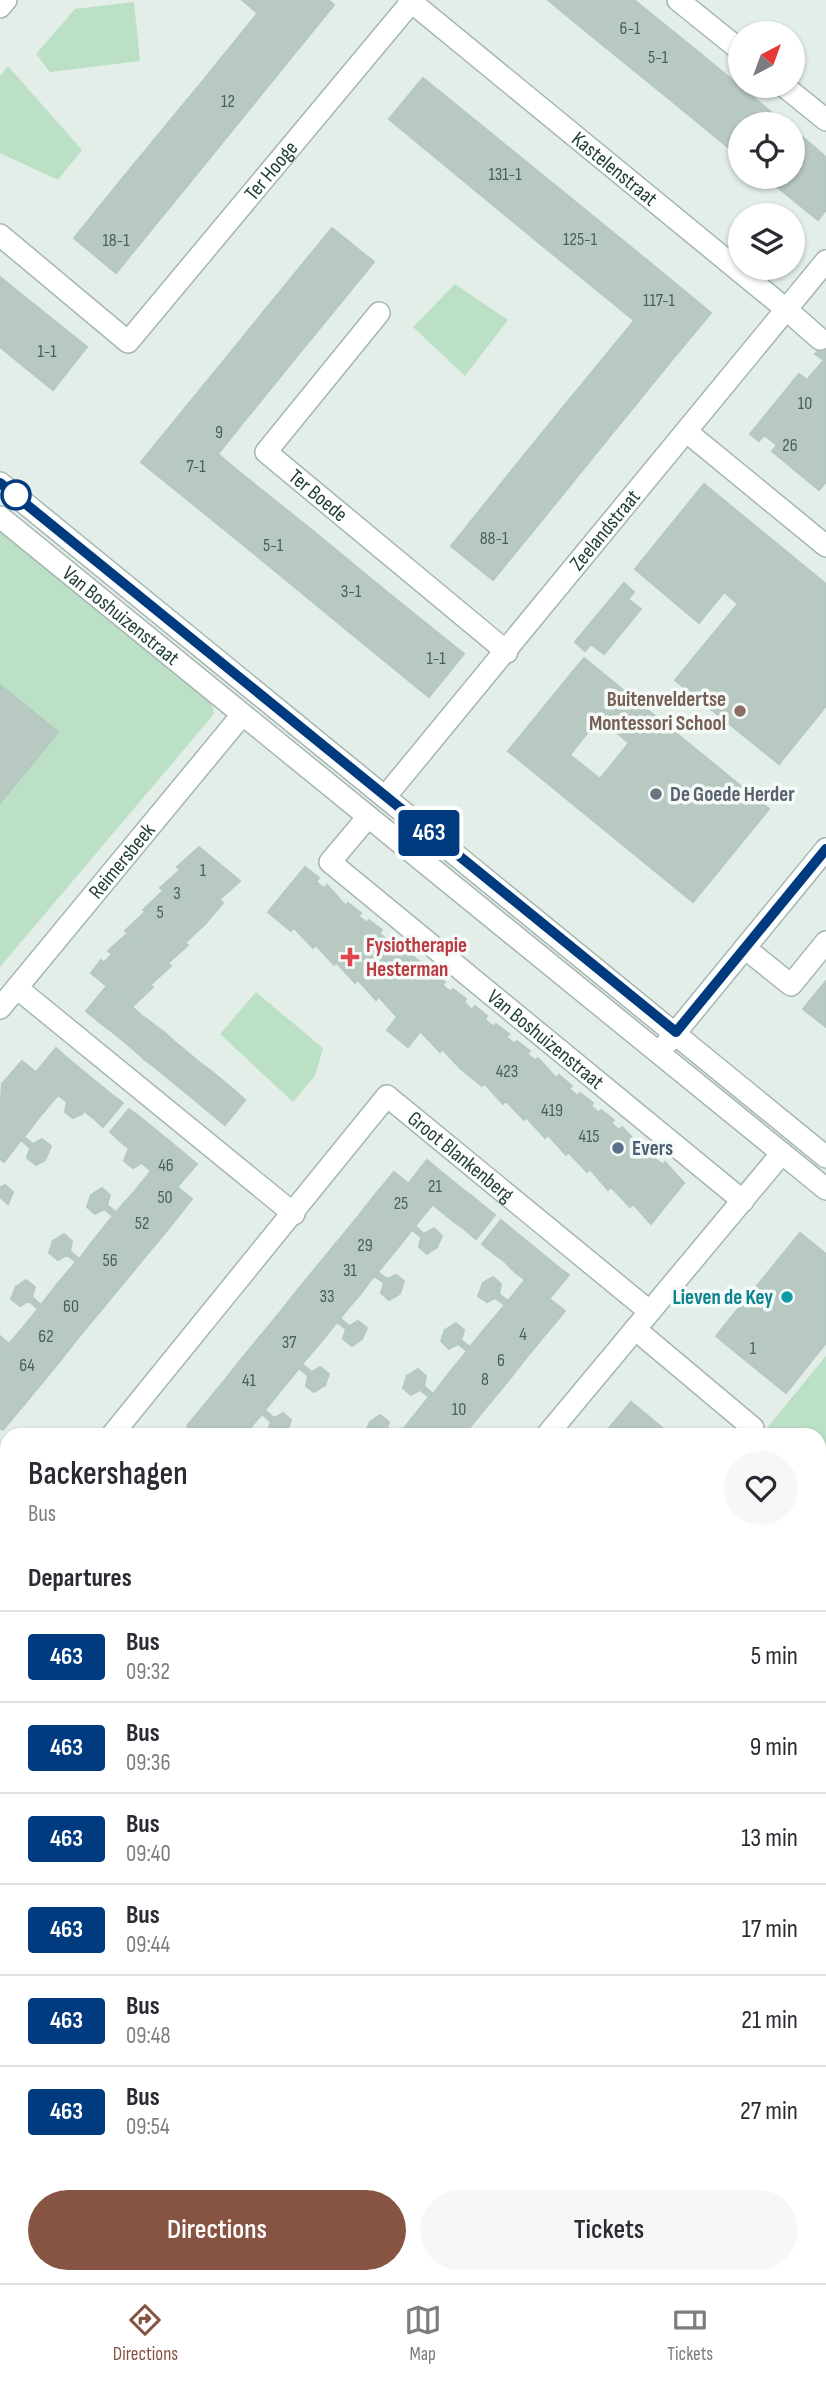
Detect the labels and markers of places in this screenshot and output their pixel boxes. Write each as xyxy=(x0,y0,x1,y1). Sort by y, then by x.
unlabelled marker xyxy=(1,480,31,510)
place label: Buitenveldertse Montessori School xyxy=(589,687,726,736)
marker: Buitenveldertse Montessori School xyxy=(732,703,748,719)
place label: De Goede Herder xyxy=(670,782,795,807)
marker: De Goede Herder xyxy=(648,786,664,802)
place label: Fysiotherapie Hesterman xyxy=(366,933,467,982)
marker: Fysiotherapie Hesterman xyxy=(340,947,360,967)
place label: Evers xyxy=(632,1136,673,1161)
marker: Evers xyxy=(610,1140,626,1156)
place label: Lieven de Key xyxy=(673,1285,773,1310)
marker: Lieven de Key xyxy=(779,1289,795,1305)

